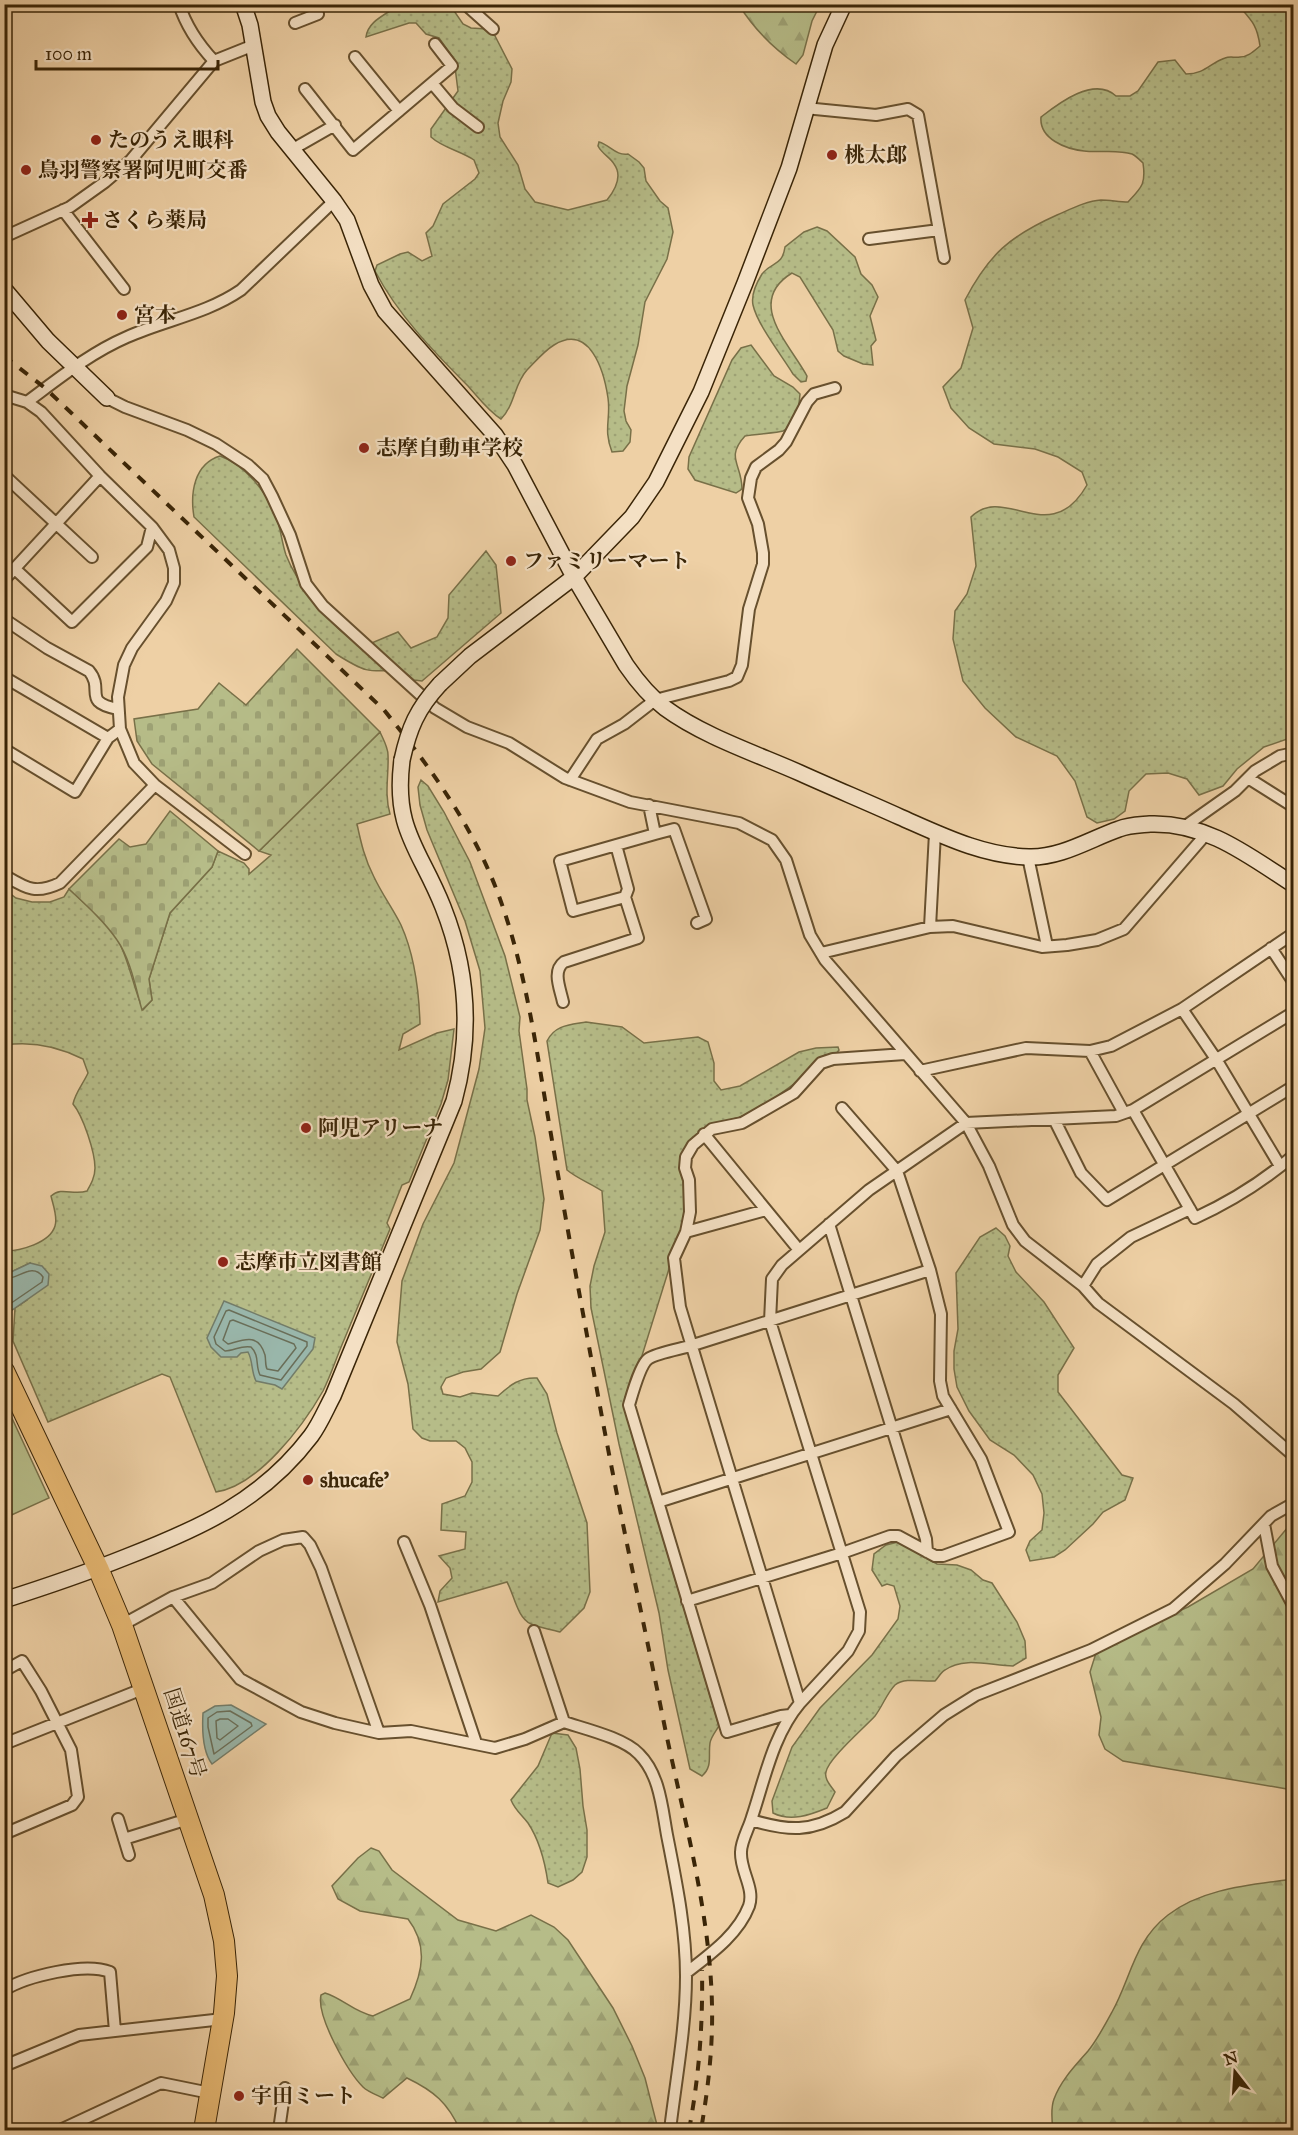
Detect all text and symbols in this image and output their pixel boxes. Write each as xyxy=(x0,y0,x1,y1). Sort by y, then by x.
scale bar xyxy=(36,33,218,71)
text: 100 m xyxy=(45,43,92,65)
place label: たのうえ眼科 xyxy=(108,127,234,153)
marker: たのうえ眼科 xyxy=(89,133,103,147)
place label: 桃太郎 xyxy=(844,142,907,168)
marker: 桃太郎 xyxy=(825,148,839,162)
place label: 鳥羽警察署阿児町交番 xyxy=(38,157,248,183)
marker: 鳥羽警察署阿児町交番 xyxy=(19,163,33,177)
place label: さくら薬局 xyxy=(102,207,207,233)
marker: さくら薬局 xyxy=(83,213,97,227)
place label: 宮本 xyxy=(134,302,176,328)
marker: 宮本 xyxy=(115,308,129,322)
place label: 志摩自動車学校 xyxy=(376,435,523,461)
marker: 志摩自動車学校 xyxy=(357,441,371,455)
place label: ファミリーマート xyxy=(523,548,691,574)
marker: ファミリーマート xyxy=(504,554,518,568)
place label: 阿児アリーナ xyxy=(318,1115,443,1141)
marker: 阿児アリーナ xyxy=(299,1121,313,1135)
place label: 志摩市立図書館 xyxy=(235,1249,382,1275)
marker: 志摩市立図書館 xyxy=(216,1255,230,1269)
place label: shucafe’ xyxy=(320,1467,390,1493)
marker: shucafe’ xyxy=(301,1473,315,1487)
street label: 国道167号 xyxy=(158,1685,212,1781)
north arrow xyxy=(1205,2042,1265,2102)
text: N xyxy=(1221,2047,1240,2069)
place label: 宇田ミート xyxy=(251,2083,356,2109)
marker: 宇田ミート xyxy=(232,2089,246,2103)

